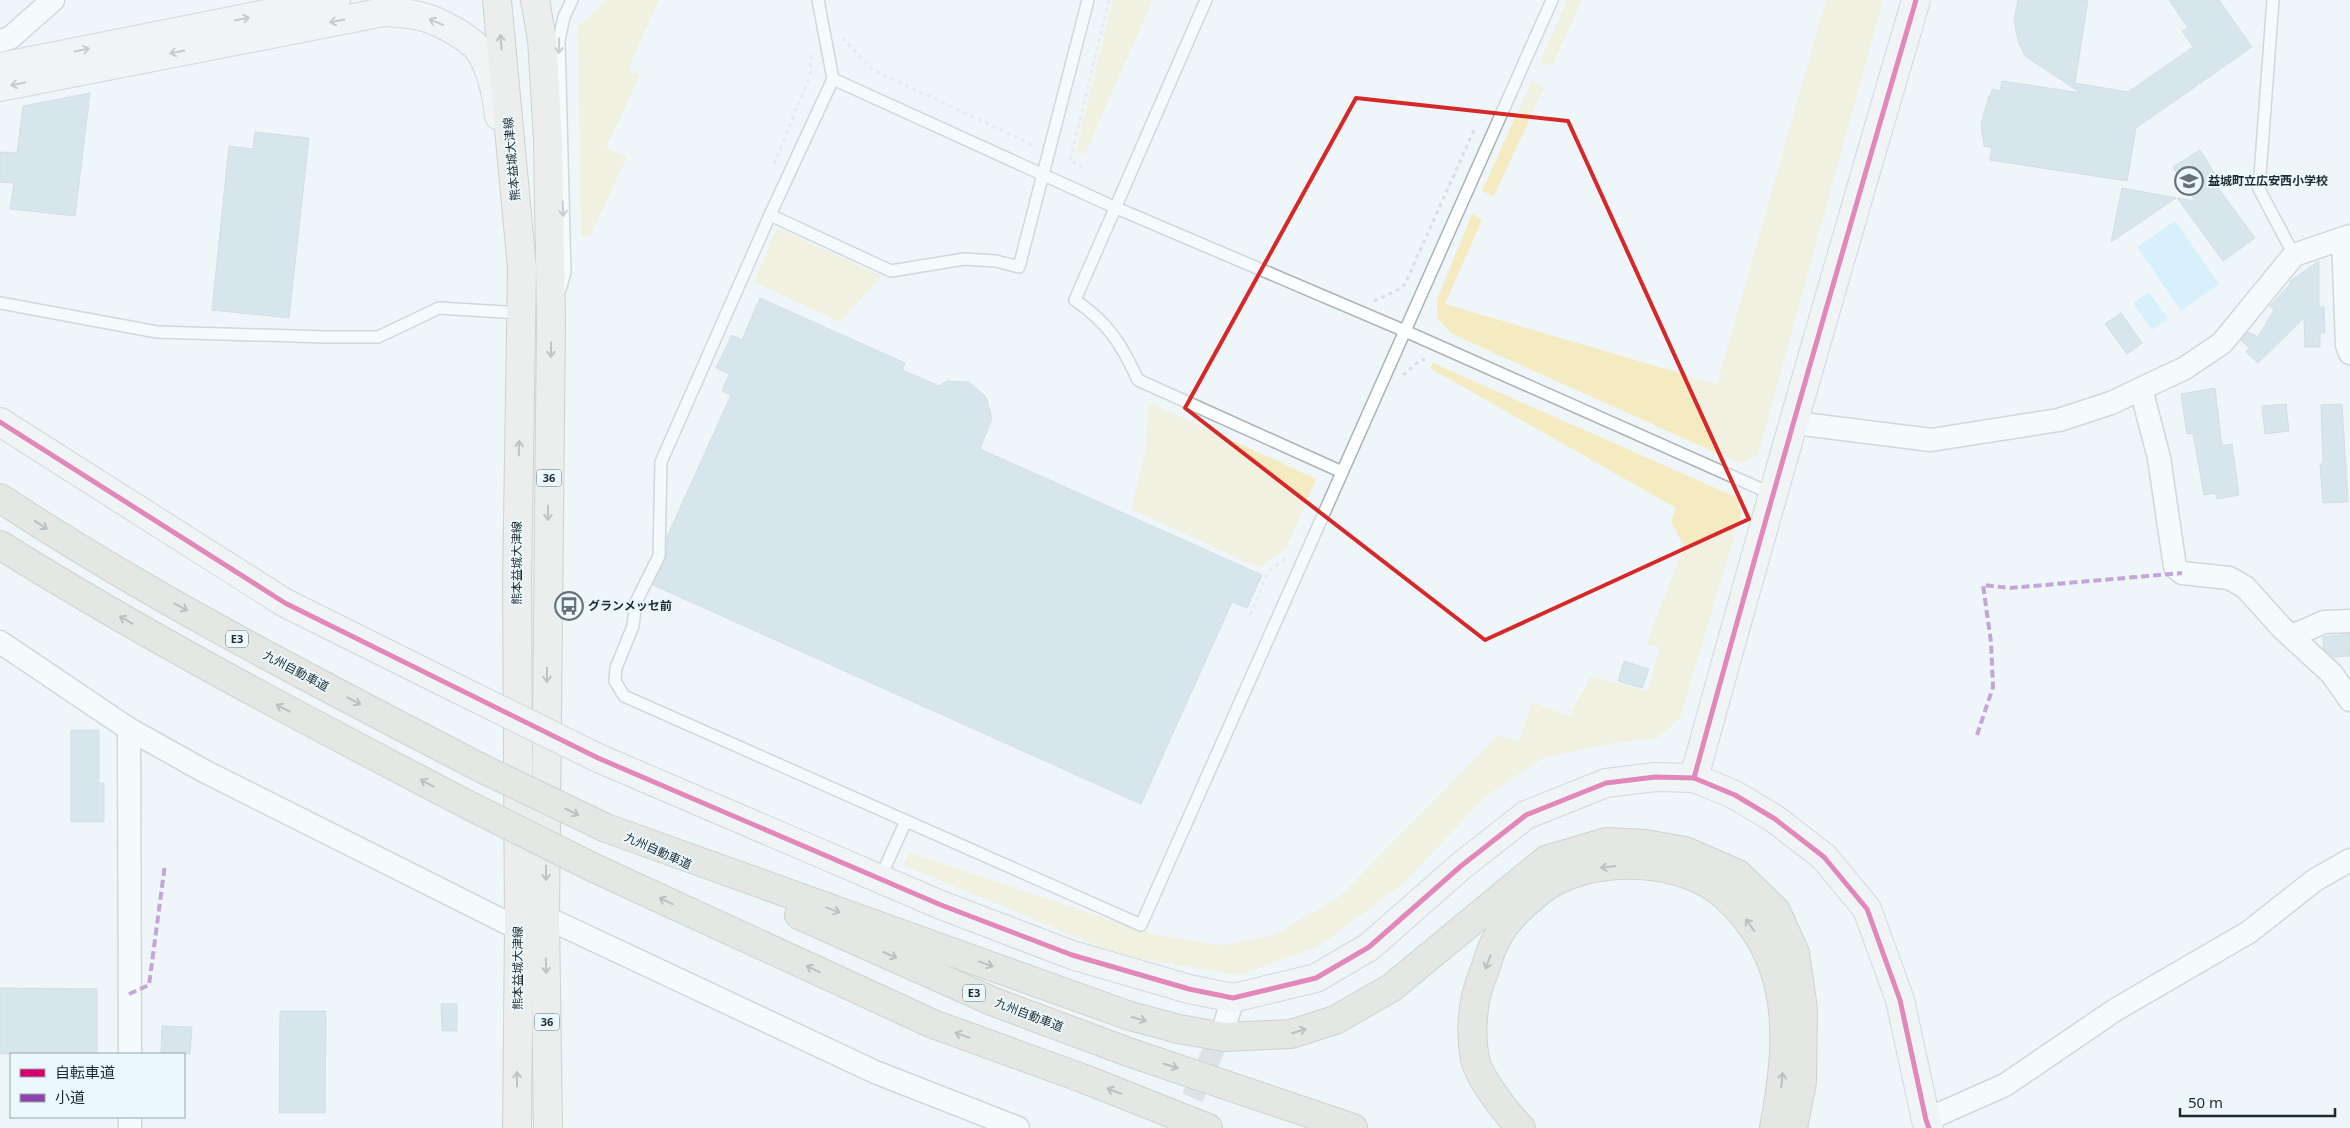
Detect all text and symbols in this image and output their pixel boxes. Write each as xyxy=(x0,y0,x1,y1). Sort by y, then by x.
one-way arrow xyxy=(233,14,249,23)
one-way arrow xyxy=(329,17,345,26)
one-way arrow xyxy=(429,17,444,27)
one-way arrow xyxy=(496,34,506,50)
one-way arrow xyxy=(554,38,564,54)
one-way arrow xyxy=(74,45,90,55)
one-way arrow xyxy=(170,48,186,58)
one-way arrow xyxy=(10,79,26,89)
street label: 熊本益城大津線 xyxy=(499,116,524,202)
school or university icon: 益城町立広安西小学校 xyxy=(2174,166,2204,196)
place label: 益城町立広安西小学校 xyxy=(2208,172,2328,189)
one-way arrow xyxy=(559,200,568,216)
one-way arrow xyxy=(546,342,556,358)
one-way arrow xyxy=(514,440,524,456)
road number: 36 xyxy=(536,469,562,486)
one-way arrow xyxy=(544,504,553,520)
one-way arrow xyxy=(33,520,47,530)
street label: 熊本益城大津線 xyxy=(508,521,525,605)
bus stop icon: グランメッセ前 xyxy=(554,591,584,621)
place label: グランメッセ前 xyxy=(588,597,672,614)
one-way arrow xyxy=(173,602,188,612)
one-way arrow xyxy=(119,615,134,625)
road number: E3 xyxy=(226,630,248,648)
street label: 九州自動車道 xyxy=(260,646,332,695)
one-way arrow xyxy=(542,666,552,683)
one-way arrow xyxy=(346,697,361,707)
one-way arrow xyxy=(276,703,291,713)
one-way arrow xyxy=(420,778,435,788)
one-way arrow xyxy=(564,807,579,817)
street label: 九州自動車道 xyxy=(622,828,695,873)
one-way arrow xyxy=(1600,862,1616,872)
one-way arrow xyxy=(541,864,550,880)
one-way arrow xyxy=(659,895,674,905)
one-way arrow xyxy=(825,905,841,915)
one-way arrow xyxy=(1745,918,1755,932)
street label: 熊本益城大津線 xyxy=(509,926,526,1010)
one-way arrow xyxy=(882,951,897,961)
one-way arrow xyxy=(1483,953,1492,969)
one-way arrow xyxy=(541,957,551,973)
one-way arrow xyxy=(978,960,994,970)
one-way arrow xyxy=(806,964,821,973)
road number: E3 xyxy=(963,984,985,1001)
street label: 九州自動車道 xyxy=(993,994,1066,1035)
road number: 36 xyxy=(534,1014,560,1030)
one-way arrow xyxy=(1131,1014,1147,1024)
one-way arrow xyxy=(1291,1026,1307,1036)
one-way arrow xyxy=(955,1030,970,1039)
legend xyxy=(10,1053,185,1118)
text: 自転車道 xyxy=(55,1062,115,1082)
one-way arrow xyxy=(1163,1062,1179,1071)
one-way arrow xyxy=(512,1072,522,1088)
one-way arrow xyxy=(1777,1072,1787,1088)
one-way arrow xyxy=(1107,1086,1122,1095)
scale bar xyxy=(2180,1086,2335,1118)
text: 小道 xyxy=(55,1087,85,1107)
text: 50 m xyxy=(2188,1092,2223,1112)

